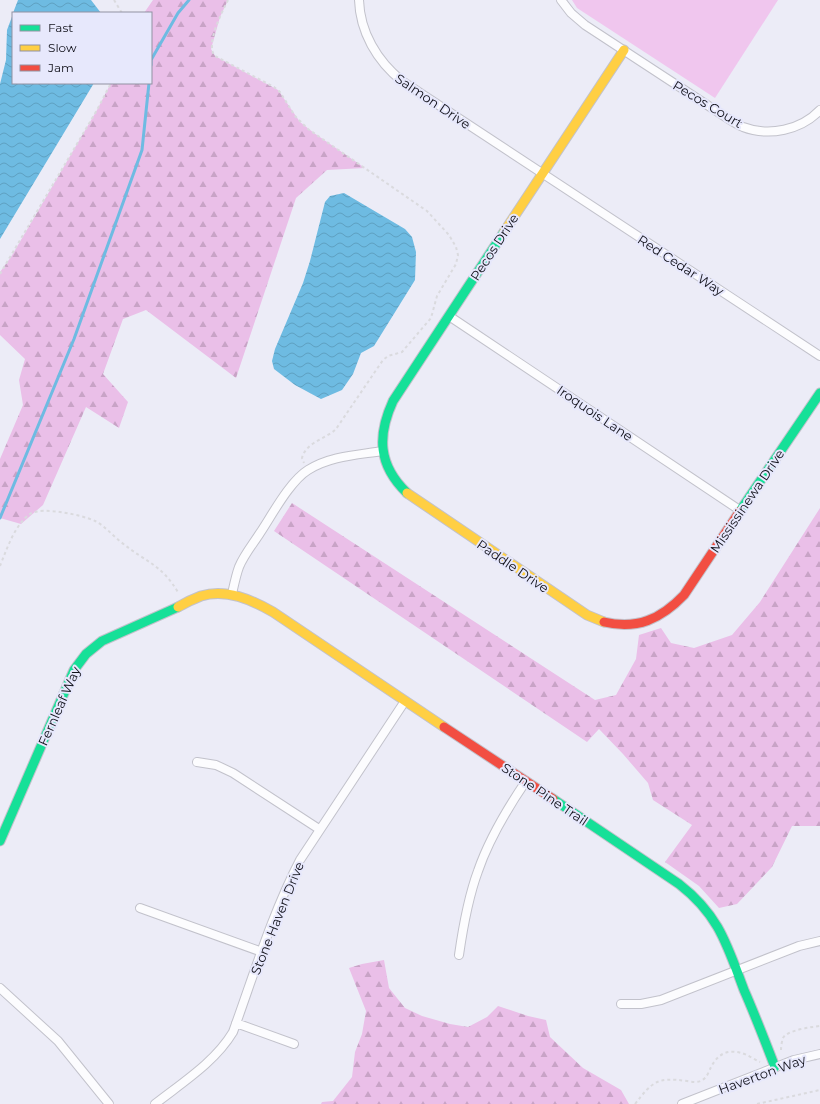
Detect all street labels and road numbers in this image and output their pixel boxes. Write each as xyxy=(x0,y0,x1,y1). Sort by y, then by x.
street label: Salmon Drive xyxy=(392,70,474,132)
street label: Pecos Court xyxy=(670,77,746,131)
street label: Pecos Drive xyxy=(467,211,522,283)
street label: Red Cedar Way xyxy=(635,231,728,299)
street label: Iroquois Lane xyxy=(554,382,636,444)
street label: Mississinewa Drive xyxy=(707,446,788,556)
street label: Paddle Drive xyxy=(474,536,552,596)
street label: Fernleaf Way xyxy=(34,663,84,748)
street label: Stone Pine Trail xyxy=(499,759,591,829)
street label: Stone Haven Drive xyxy=(247,859,307,977)
street label: Haverton Way xyxy=(716,1050,809,1097)

